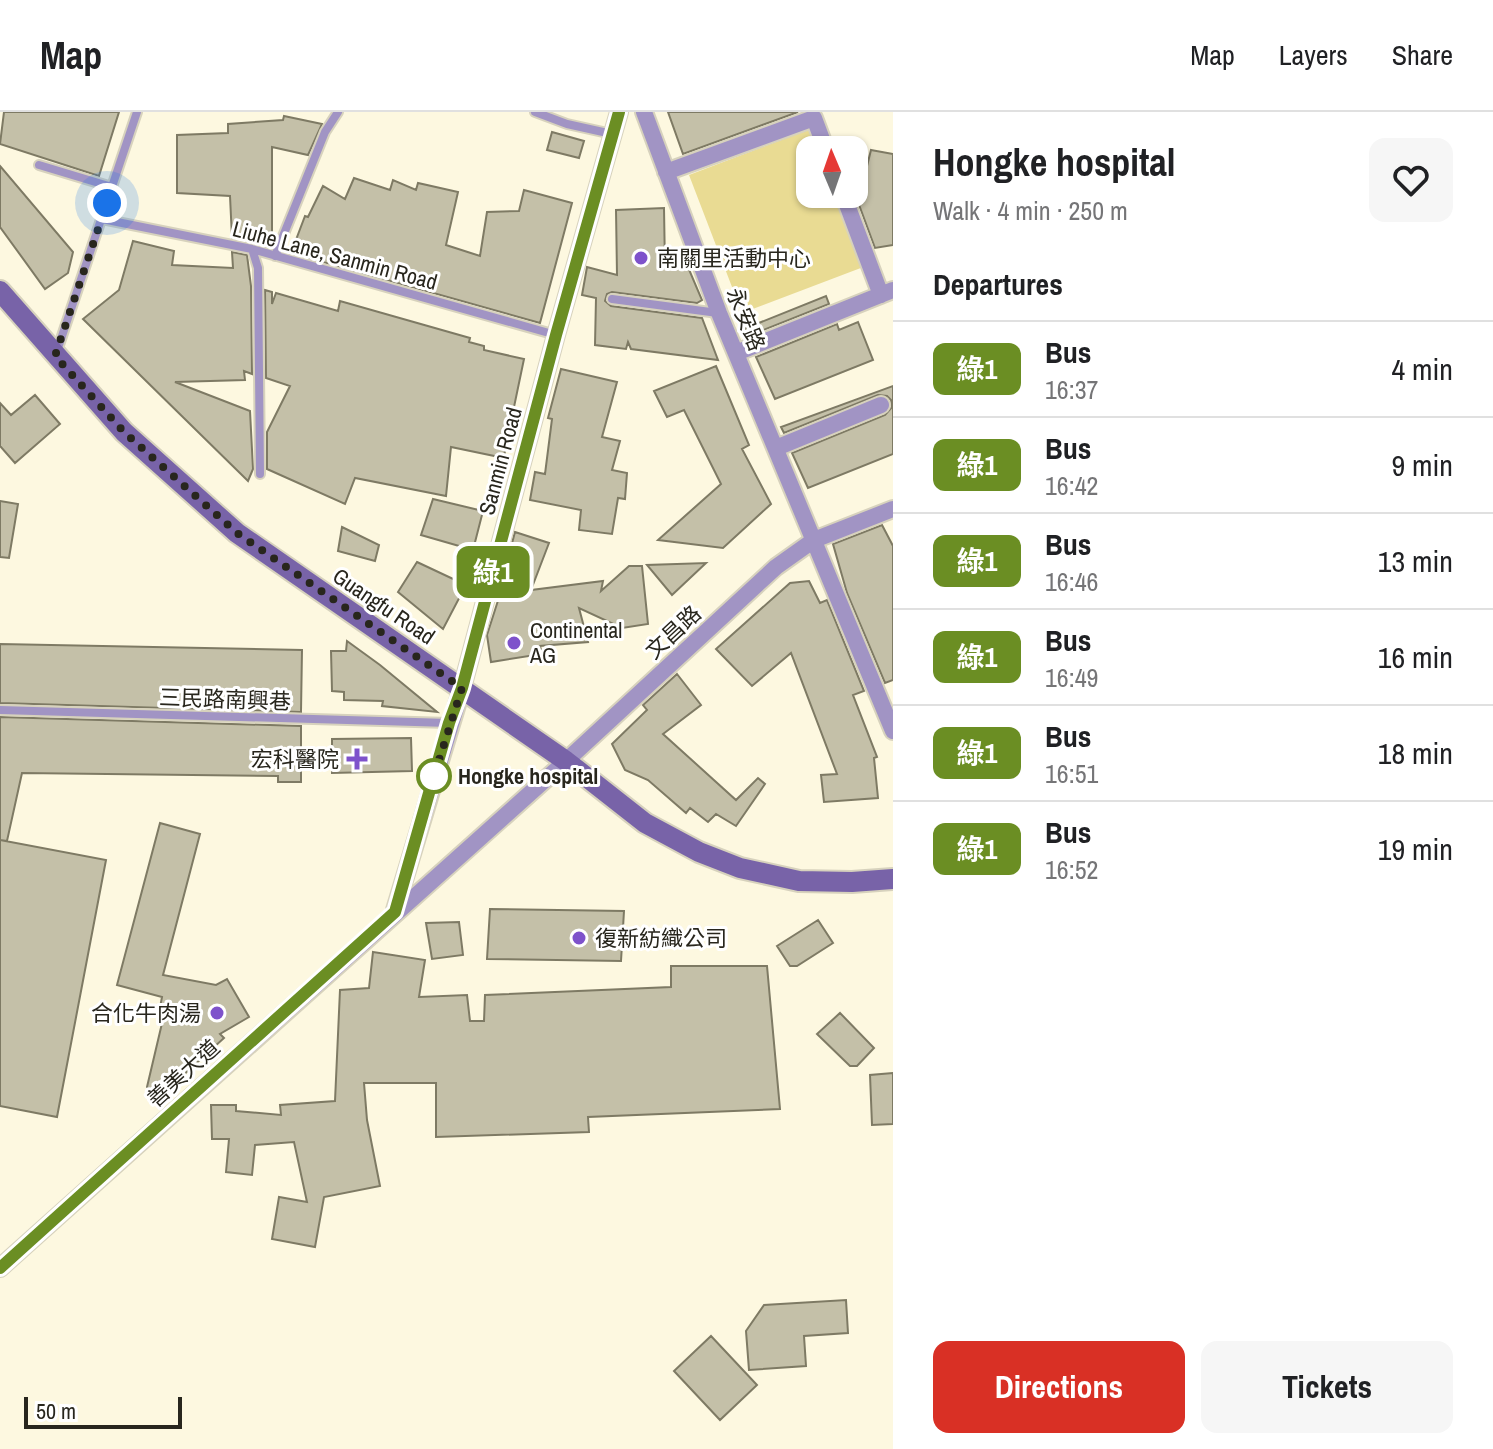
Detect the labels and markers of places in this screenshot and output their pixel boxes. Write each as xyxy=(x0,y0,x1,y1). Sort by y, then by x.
place label: 南關里活動中心 xyxy=(657,243,811,273)
marker: 南關里活動中心 xyxy=(632,249,650,267)
place label: Continental AG xyxy=(529,615,622,670)
marker: Continental AG xyxy=(505,634,523,652)
place label: 宏科醫院 xyxy=(251,744,339,774)
marker: 宏科醫院 xyxy=(346,748,368,770)
marker: Hongke hospital xyxy=(417,759,451,793)
place label: Hongke hospital xyxy=(458,761,598,791)
place label: 復新紡織公司 xyxy=(595,923,727,953)
marker: 復新紡織公司 xyxy=(570,929,588,947)
place label: 合化牛肉湯 xyxy=(91,998,201,1028)
marker: 合化牛肉湯 xyxy=(208,1004,226,1022)

